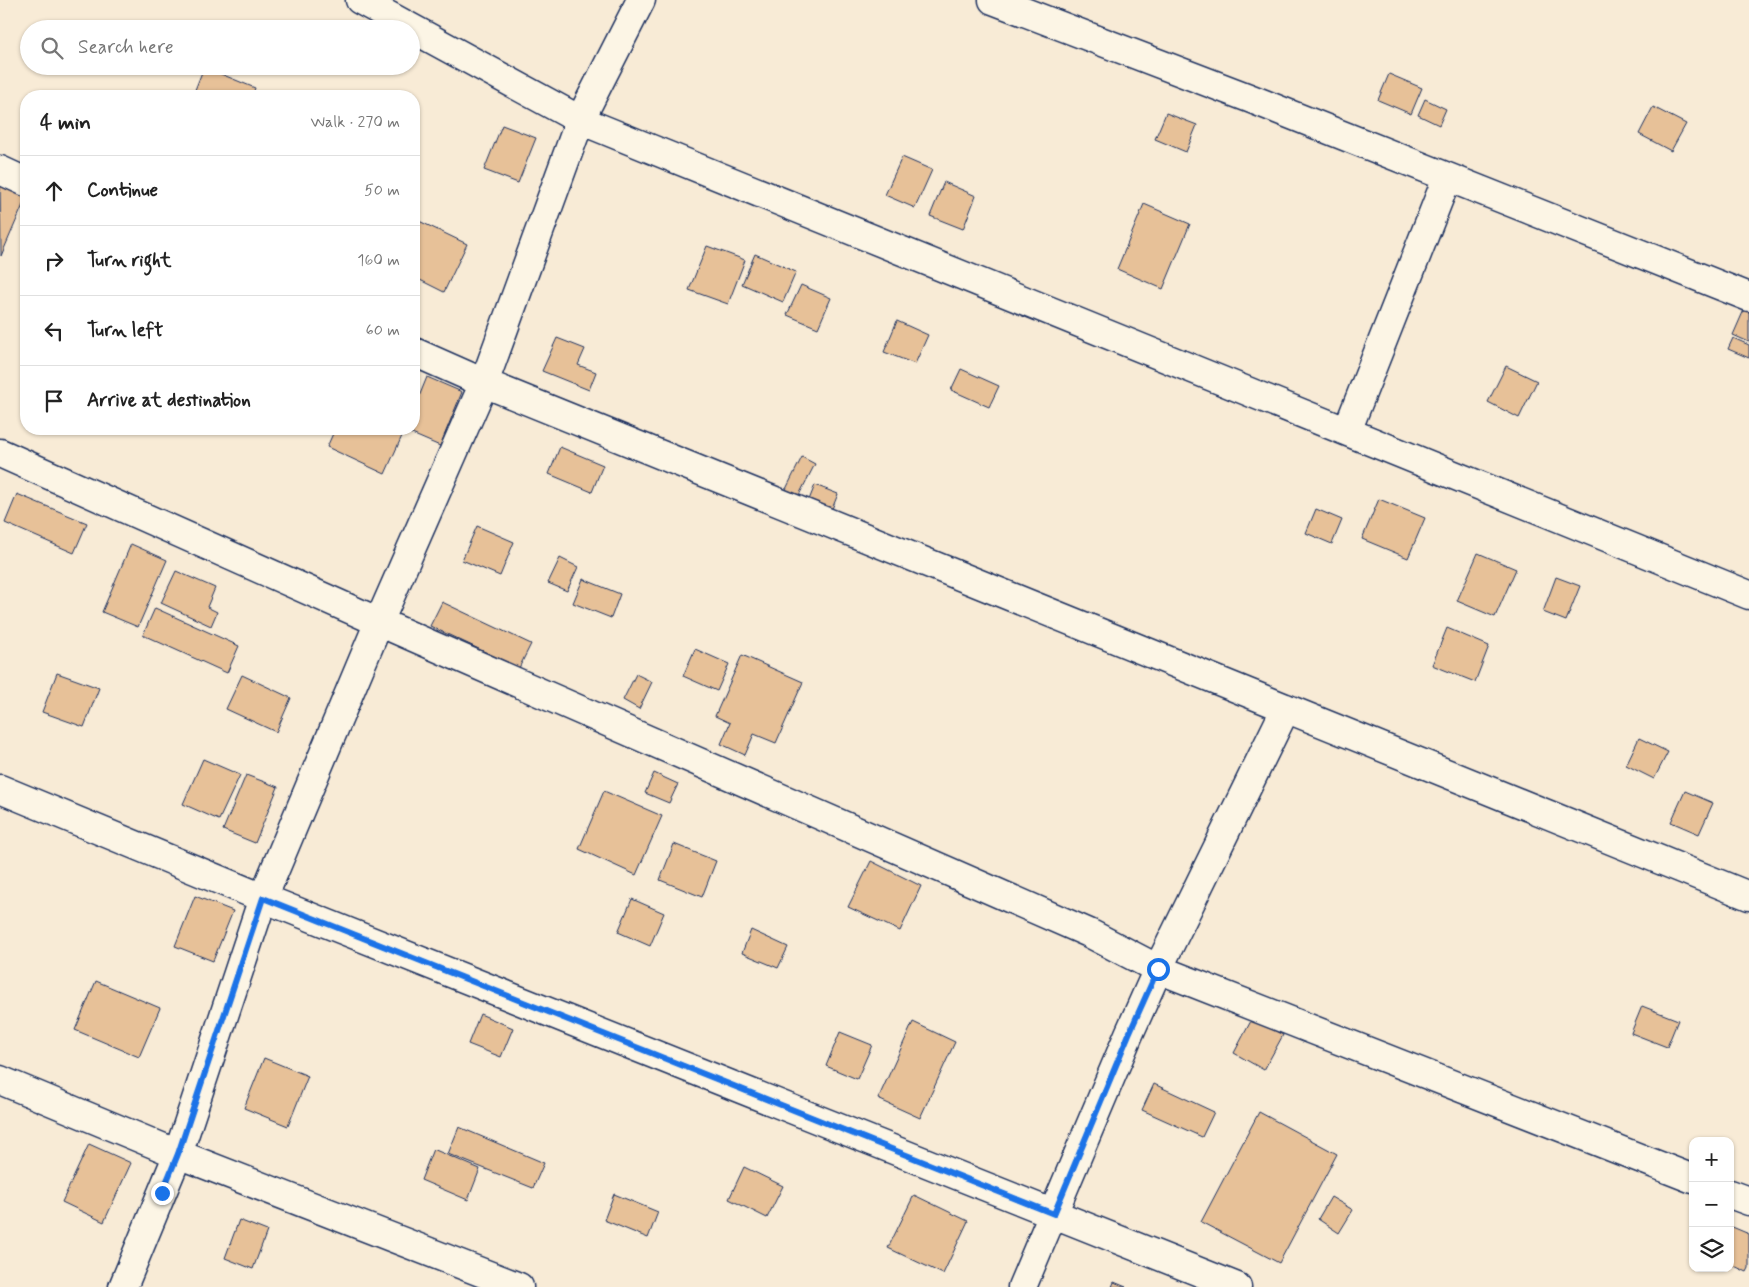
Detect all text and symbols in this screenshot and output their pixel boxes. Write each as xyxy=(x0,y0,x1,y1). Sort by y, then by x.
search box xyxy=(20,20,420,75)
icon: search xyxy=(38,34,66,62)
text: Search here xyxy=(78,35,174,60)
text: 4 min xyxy=(40,109,91,137)
text: Walk · 270 m xyxy=(311,112,400,133)
icon: ahead xyxy=(40,177,68,205)
text: Continue xyxy=(87,178,158,203)
text: 50 m xyxy=(364,180,400,201)
icon: right xyxy=(40,247,68,275)
text: Turn right xyxy=(87,248,171,273)
text: 160 m xyxy=(357,250,400,271)
icon: left xyxy=(40,317,68,345)
text: Turn left xyxy=(87,318,163,343)
text: 60 m xyxy=(366,320,400,341)
icon: arrive xyxy=(40,387,68,415)
text: Arrive at destination xyxy=(87,388,251,413)
route start xyxy=(1147,958,1170,981)
map controls xyxy=(1689,1137,1734,1272)
button: + xyxy=(1689,1137,1734,1182)
route end xyxy=(151,1182,174,1205)
button: − xyxy=(1689,1182,1734,1227)
button: layers xyxy=(1689,1227,1734,1272)

